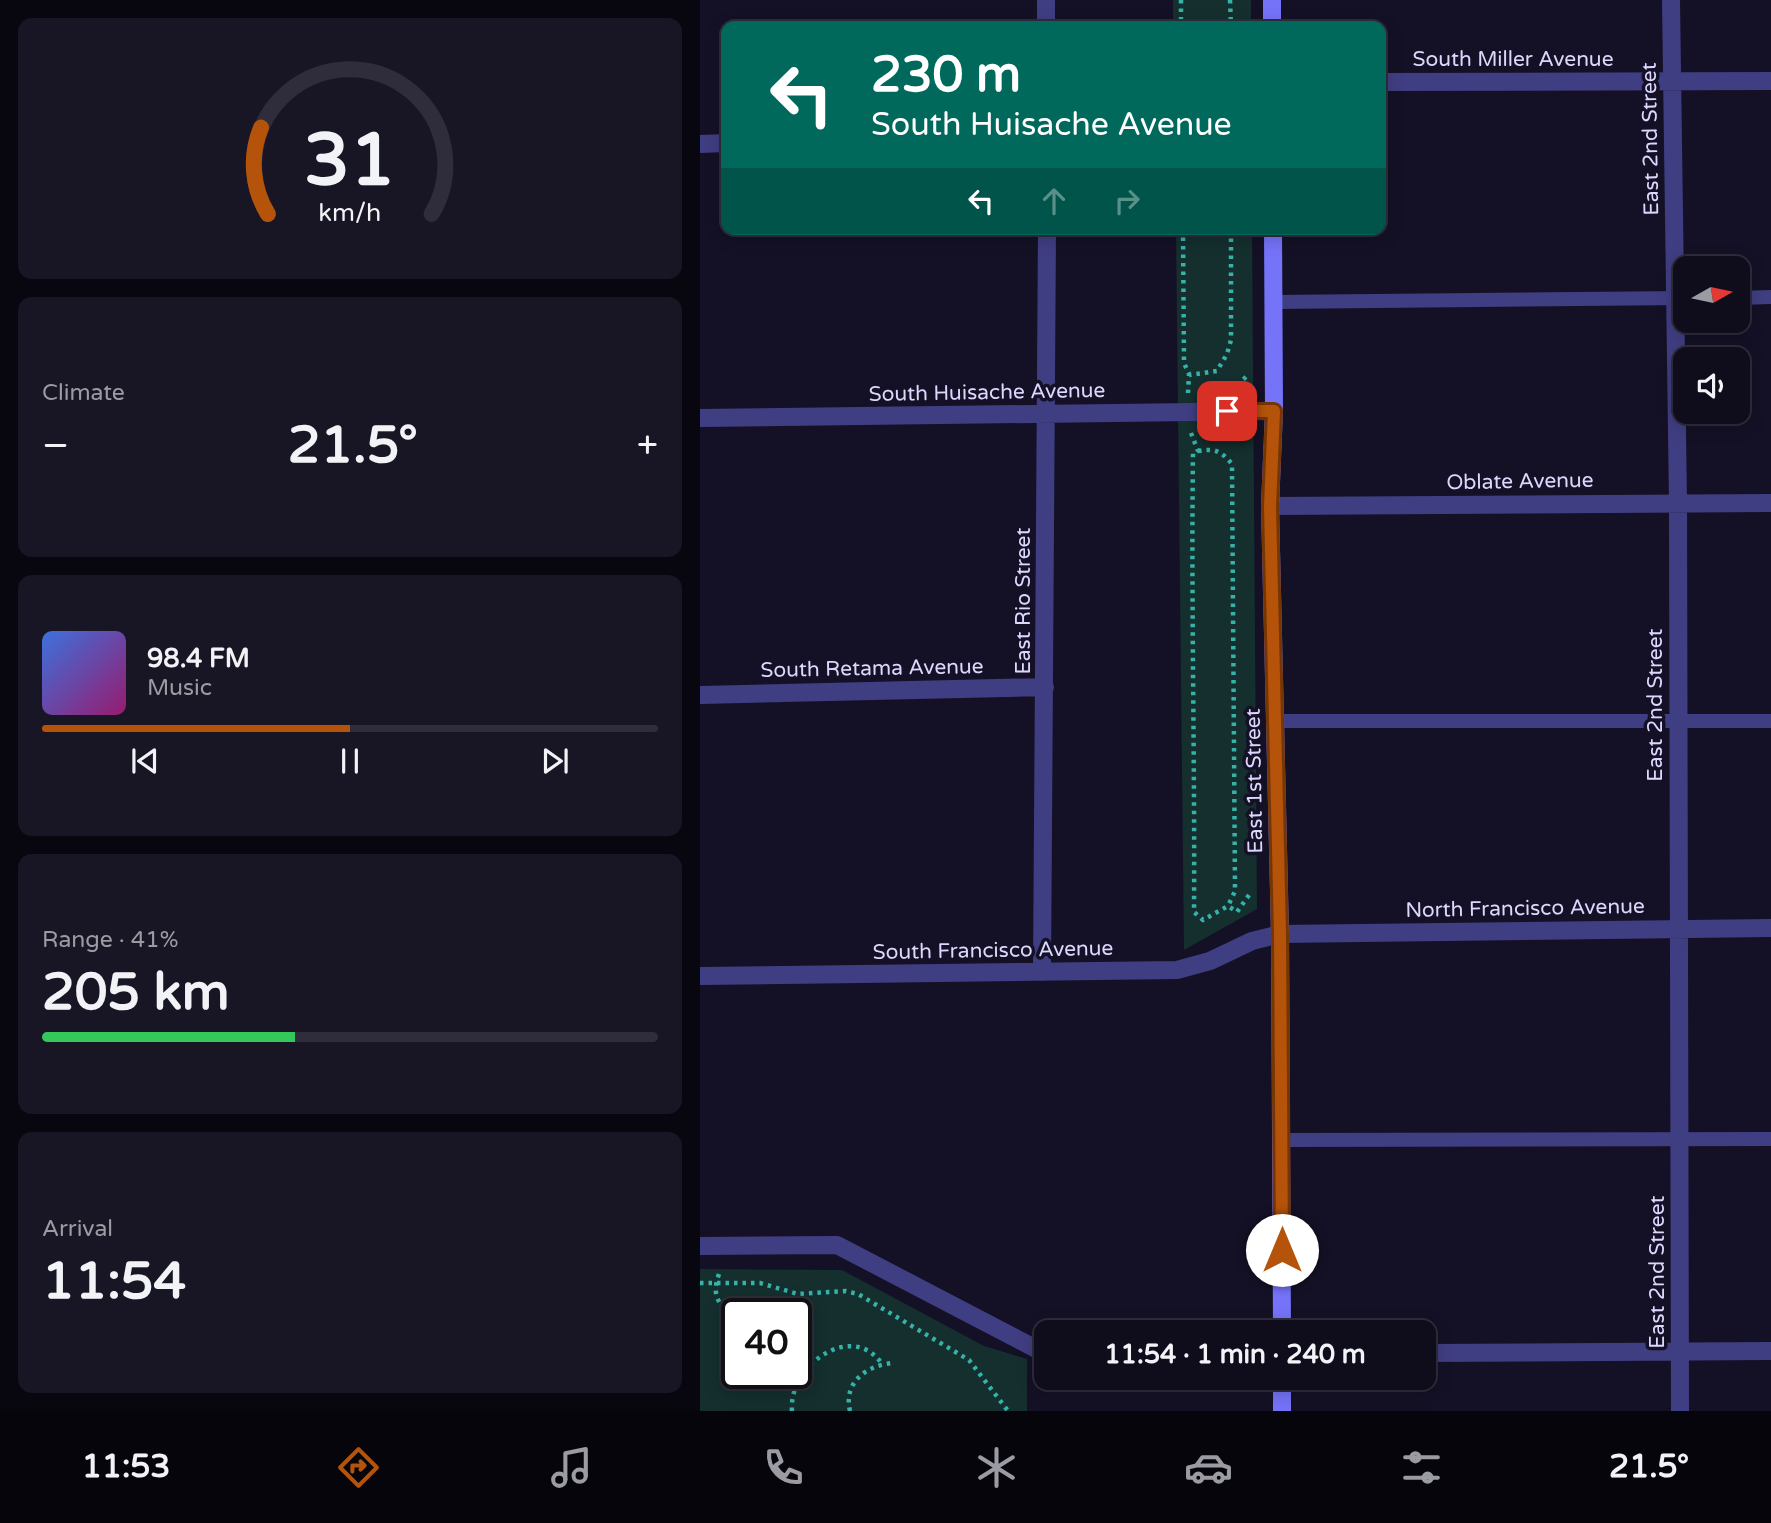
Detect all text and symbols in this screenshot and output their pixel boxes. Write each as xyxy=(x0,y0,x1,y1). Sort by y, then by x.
text: 230 m xyxy=(871,46,1021,105)
street label: South Miller Avenue xyxy=(1412,47,1614,72)
icon: left xyxy=(756,49,847,140)
street label: East 2nd Street xyxy=(1637,62,1664,216)
text: South Huisache Avenue xyxy=(871,106,1232,144)
text: 31 xyxy=(304,118,396,206)
icon: left xyxy=(962,182,1000,220)
icon: ahead xyxy=(1035,182,1073,220)
icon: right xyxy=(1108,182,1146,220)
text: km/h xyxy=(319,198,381,228)
north arrow xyxy=(1673,256,1750,332)
map controls xyxy=(1673,256,1750,424)
button: sound xyxy=(1673,347,1750,424)
street label: South Huisache Avenue xyxy=(868,378,1106,407)
text: Climate xyxy=(42,379,125,407)
pin xyxy=(1197,381,1257,441)
icon: arrive xyxy=(1208,392,1246,430)
text: 21.5° xyxy=(288,414,418,477)
text: − xyxy=(42,423,69,469)
text: + xyxy=(637,423,658,469)
street label: Oblate Avenue xyxy=(1446,468,1594,495)
street label: East Rio Street xyxy=(1011,528,1036,674)
street label: East 2nd Street xyxy=(1643,628,1668,782)
text: 98.4 FM xyxy=(147,643,250,674)
street label: South Retama Avenue xyxy=(760,654,984,683)
text: Music xyxy=(147,674,212,702)
street label: East 1st Street xyxy=(1241,708,1268,854)
icon: previous xyxy=(126,742,164,780)
icon: pause xyxy=(331,742,369,780)
icon: next xyxy=(536,742,574,780)
street label: North Francisco Avenue xyxy=(1405,894,1645,923)
text: Range · 41% xyxy=(42,926,178,954)
street label: South Francisco Avenue xyxy=(873,936,1114,965)
text: 205 km xyxy=(42,961,230,1024)
street label: East 2nd Street xyxy=(1645,1195,1670,1349)
position arrow xyxy=(1245,1213,1319,1287)
text: Arrival xyxy=(42,1215,113,1243)
text: 11:54 xyxy=(42,1250,186,1313)
speed limit sign: 40 xyxy=(721,1298,812,1389)
text: 11:54 · 1 min · 240 m xyxy=(1104,1339,1366,1370)
icon: directions xyxy=(334,1443,383,1492)
icon: music xyxy=(547,1443,596,1492)
icon: phone xyxy=(759,1443,808,1492)
icon: climate xyxy=(972,1443,1021,1492)
icon: car xyxy=(1184,1443,1233,1492)
icon: filters xyxy=(1397,1443,1446,1492)
text: 11:53 xyxy=(82,1448,170,1486)
text: 21.5° xyxy=(1609,1448,1689,1486)

